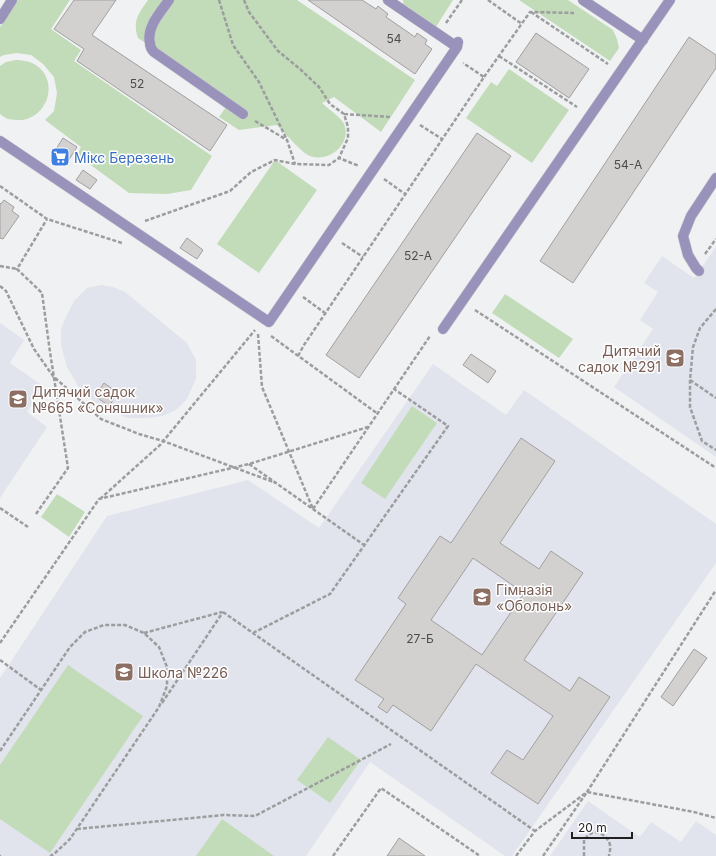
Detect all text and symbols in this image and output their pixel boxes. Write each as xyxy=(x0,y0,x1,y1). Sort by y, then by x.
house number: 54 xyxy=(386,31,402,46)
house number: 52 xyxy=(130,76,144,91)
supermarket icon: Мікс Березень xyxy=(49,146,71,168)
place label: Мікс Березень xyxy=(74,149,175,166)
house number: 54-А xyxy=(614,157,642,172)
house number: 52-А xyxy=(404,248,432,263)
place label: Дитячий садок №291 xyxy=(578,342,661,375)
school or university icon: Дитячий садок №291 xyxy=(664,347,686,369)
place label: Дитячий садок №665 «Соняшник» xyxy=(32,383,164,416)
school or university icon: Дитячий садок №665 «Соняшник» xyxy=(7,388,29,410)
place label: Гімназія «Оболонь» xyxy=(496,581,572,614)
school or university icon: Гімназія «Оболонь» xyxy=(471,586,493,608)
house number: 27-Б xyxy=(406,631,434,646)
school or university icon: Школа №226 xyxy=(113,661,135,683)
place label: Школа №226 xyxy=(138,664,228,681)
scale bar xyxy=(572,814,632,840)
text: 20 m xyxy=(578,820,607,835)

